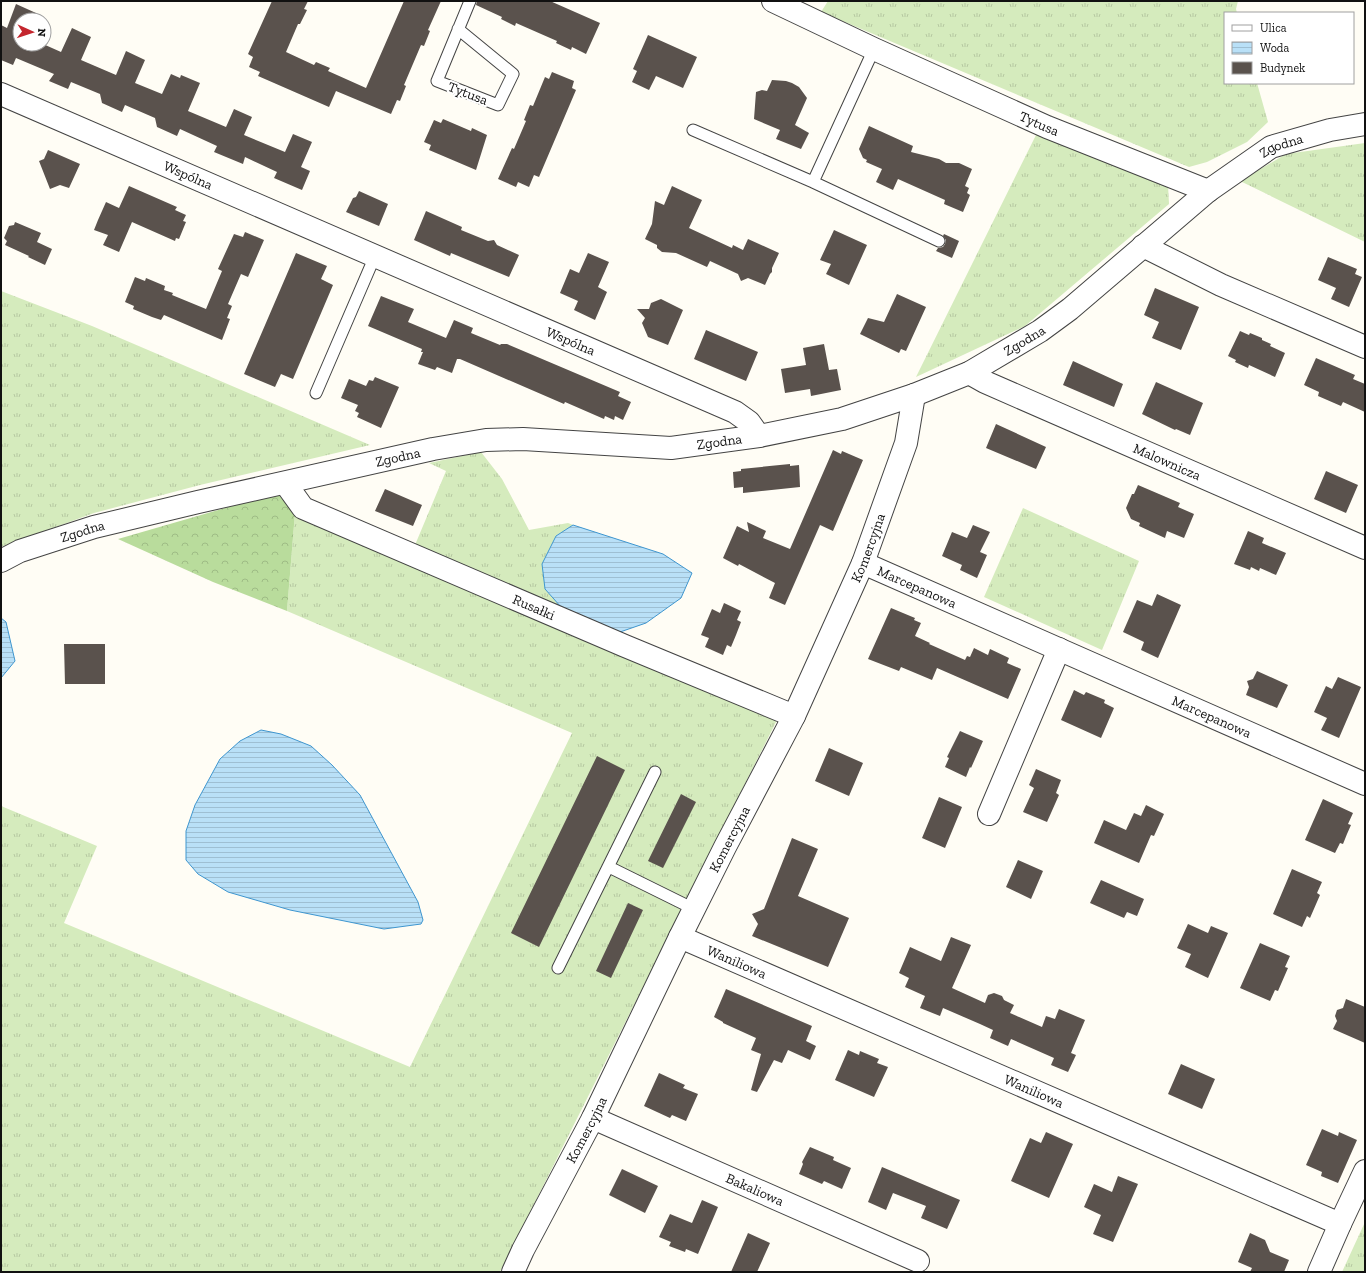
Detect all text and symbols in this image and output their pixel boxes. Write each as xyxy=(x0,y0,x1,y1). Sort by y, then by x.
north arrow xyxy=(12,12,52,52)
legend xyxy=(1224,12,1354,84)
text: Ulica xyxy=(1260,21,1287,35)
text: N xyxy=(35,28,48,38)
text: Woda xyxy=(1260,41,1289,55)
text: Budynek xyxy=(1260,61,1306,75)
street label: Tytusa xyxy=(445,78,490,109)
street label: Tytusa xyxy=(1017,108,1061,140)
street label: Zgodna xyxy=(1256,130,1305,162)
street label: Wspólna xyxy=(161,157,215,194)
street label: Zgodna xyxy=(1001,322,1049,360)
street label: Wspólna xyxy=(543,323,598,360)
street label: Zgodna xyxy=(696,430,743,453)
street label: Malownicza xyxy=(1130,440,1204,484)
street label: Zgodna xyxy=(374,444,422,471)
street label: Komercyjna xyxy=(847,511,889,585)
street label: Zgodna xyxy=(58,517,106,546)
street label: Marcepanowa xyxy=(874,562,959,612)
street label: Rusałki xyxy=(510,591,558,624)
street label: Marcepanowa xyxy=(1169,692,1254,742)
street label: Komercyjna xyxy=(706,803,754,875)
street label: Waniliowa xyxy=(704,942,769,983)
street label: Waniliowa xyxy=(1001,1071,1066,1112)
street label: Komercyjna xyxy=(563,1094,611,1166)
street label: Bakaliowa xyxy=(723,1170,787,1210)

